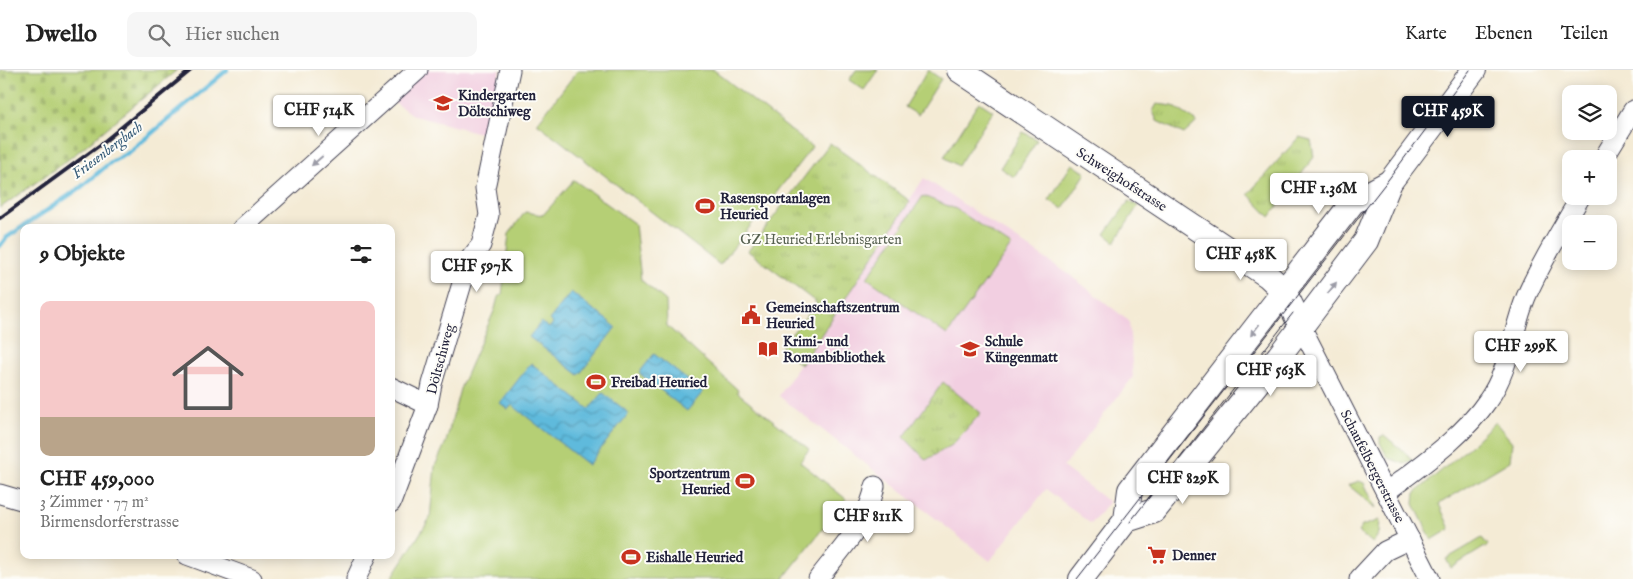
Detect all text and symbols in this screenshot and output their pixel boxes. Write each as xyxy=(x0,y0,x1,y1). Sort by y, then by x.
search box xyxy=(127,12,477,57)
text: Dwello xyxy=(25,19,97,50)
icon: search xyxy=(145,21,173,49)
text: Hier suchen xyxy=(185,23,280,47)
text: Karte xyxy=(1405,23,1447,46)
text: Ebenen xyxy=(1475,23,1533,46)
text: Teilen xyxy=(1561,23,1608,46)
map controls xyxy=(1562,85,1617,270)
button: layers xyxy=(1562,85,1617,140)
place label: Kindergarten Döltschiweg xyxy=(458,87,536,121)
school or university icon: Kindergarten Döltschiweg xyxy=(432,92,454,114)
pin: CHF 514K xyxy=(267,94,371,137)
pin: CHF 459K xyxy=(1396,96,1500,138)
text: CHF 514K xyxy=(284,101,354,121)
text: CHF 459K xyxy=(1413,102,1483,122)
water label: Friesenbergbach xyxy=(68,117,148,184)
street label: Schweighofstrasse xyxy=(1073,144,1171,216)
button: + xyxy=(1562,150,1617,205)
one-way arrow xyxy=(310,156,323,167)
pin: CHF 1.36M xyxy=(1262,172,1376,215)
text: CHF 1.36M xyxy=(1281,179,1357,199)
place label: Rasensportanlagen Heuried xyxy=(720,190,831,224)
sports icon: Rasensportanlagen Heuried xyxy=(694,195,716,217)
button: − xyxy=(1562,215,1617,270)
park label: GZ Heuried Erlebnisgarten xyxy=(740,231,902,249)
pin: CHF 458K xyxy=(1189,238,1293,281)
icon: filters xyxy=(347,240,375,268)
text: 9 Objekte xyxy=(40,241,125,268)
text: CHF 458K xyxy=(1206,245,1276,265)
pin: CHF 597K xyxy=(425,250,529,293)
text: CHF 597K xyxy=(442,257,512,277)
one-way arrow xyxy=(1326,282,1337,295)
place label: Gemeinschaftszentrum Heuried xyxy=(766,299,900,333)
public building icon: Gemeinschaftszentrum Heuried xyxy=(740,304,762,326)
street label: Döltschiweg xyxy=(423,321,459,397)
one-way arrow xyxy=(1250,323,1260,337)
pin: CHF 299K xyxy=(1469,330,1573,373)
icon: home xyxy=(163,333,253,423)
place label: Krimi- und Romanbibliothek xyxy=(783,333,886,367)
place label: Schule Küngenmatt xyxy=(985,333,1058,367)
text: CHF 299K xyxy=(1485,337,1557,357)
library icon: Krimi- und Romanbibliothek xyxy=(757,338,779,360)
school or university icon: Schule Küngenmatt xyxy=(959,338,981,360)
pin: CHF 563K xyxy=(1219,354,1323,397)
text: CHF 563K xyxy=(1237,361,1305,381)
sports icon: Freibad Heuried xyxy=(585,371,607,393)
place label: Freibad Heuried xyxy=(611,374,708,392)
street label: Schaufelbergerstrasse xyxy=(1336,407,1409,527)
pin: CHF 829K xyxy=(1131,462,1235,505)
place label: Sportzentrum Heuried xyxy=(649,465,731,499)
text: CHF 459,000 xyxy=(40,466,155,493)
text: CHF 829K xyxy=(1147,469,1219,489)
sports icon: Sportzentrum Heuried xyxy=(734,470,756,492)
text: 3 Zimmer · 77 m² xyxy=(40,493,149,513)
pin: CHF 811K xyxy=(816,500,920,543)
text: CHF 811K xyxy=(834,507,902,527)
text: Birmensdorferstrasse xyxy=(40,513,179,533)
supermarket icon: Denner xyxy=(1146,544,1168,566)
sports icon: Eishalle Heuried xyxy=(620,546,642,568)
place label: Denner xyxy=(1172,547,1217,565)
place label: Eishalle Heuried xyxy=(646,549,744,567)

